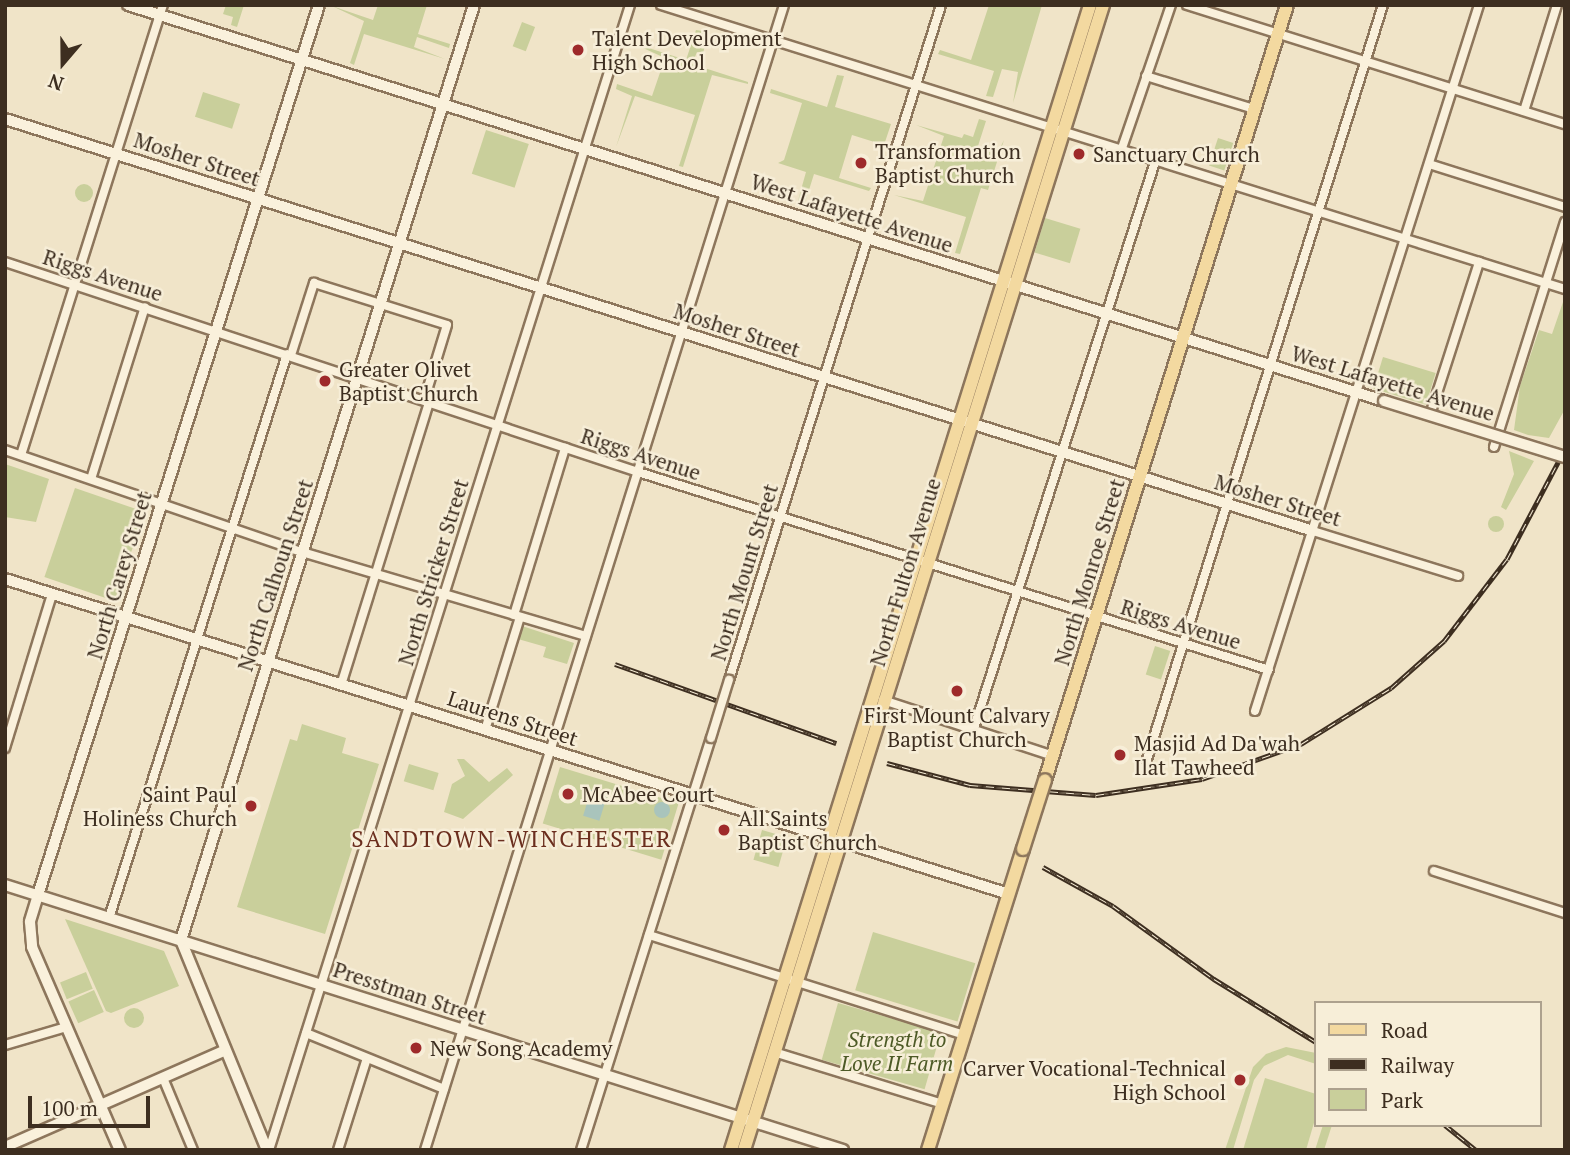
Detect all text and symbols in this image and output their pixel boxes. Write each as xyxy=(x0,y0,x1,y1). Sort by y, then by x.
place label: Talent Development High School xyxy=(592,25,782,75)
north arrow xyxy=(28,28,98,98)
marker: Talent Development High School xyxy=(570,42,586,58)
text: N xyxy=(45,69,67,97)
street label: Mosher Street xyxy=(131,127,263,191)
place label: Transformation Baptist Church xyxy=(875,138,1021,188)
place label: Sanctuary Church xyxy=(1093,141,1260,167)
marker: Sanctuary Church xyxy=(1071,146,1087,162)
marker: Transformation Baptist Church xyxy=(853,155,869,171)
street label: West Lafayette Avenue xyxy=(748,168,956,258)
street label: Riggs Avenue xyxy=(40,244,166,306)
street label: Mosher Street xyxy=(671,298,803,362)
street label: West Lafayette Avenue xyxy=(1288,340,1498,426)
place label: Greater Olivet Baptist Church xyxy=(339,356,478,406)
marker: Greater Olivet Baptist Church xyxy=(317,373,333,389)
street label: Riggs Avenue xyxy=(578,423,704,485)
street label: Mosher Street xyxy=(1212,469,1344,531)
street label: North Fulton Avenue xyxy=(864,475,946,669)
street label: North Calhoun Street xyxy=(232,476,318,674)
street label: North Stricker Street xyxy=(393,476,473,668)
street label: North Monroe Street xyxy=(1049,476,1129,668)
street label: North Mount Street xyxy=(705,481,783,663)
street label: North Carey Street xyxy=(81,488,157,662)
street label: Riggs Avenue xyxy=(1118,594,1244,654)
marker: First Mount Calvary Baptist Church xyxy=(949,683,965,699)
street label: Laurens Street xyxy=(445,685,581,751)
place label: First Mount Calvary Baptist Church xyxy=(864,702,1050,752)
place label: Masjid Ad Da'wah Ilat Tawheed xyxy=(1134,730,1300,780)
marker: Masjid Ad Da'wah Ilat Tawheed xyxy=(1112,747,1128,763)
place label: Saint Paul Holiness Church xyxy=(83,781,237,831)
place label: McAbee Court xyxy=(582,781,715,807)
marker: McAbee Court xyxy=(560,786,576,802)
marker: Saint Paul Holiness Church xyxy=(243,798,259,814)
place label: All Saints Baptist Church xyxy=(738,805,877,855)
marker: All Saints Baptist Church xyxy=(716,822,732,838)
district label: SANDTOWN-WINCHESTER xyxy=(354,825,670,853)
street label: Presstman Street xyxy=(330,956,490,1030)
legend xyxy=(1314,1001,1542,1127)
text: Road xyxy=(1381,1016,1428,1044)
park label: Strength to Love II Farm xyxy=(841,1026,953,1076)
place label: New Song Academy xyxy=(430,1035,613,1061)
marker: New Song Academy xyxy=(408,1040,424,1056)
text: Railway xyxy=(1381,1051,1454,1079)
place label: Carver Vocational-Technical High School xyxy=(962,1055,1226,1105)
marker: Carver Vocational-Technical High School xyxy=(1232,1072,1248,1088)
scale bar xyxy=(32,1082,154,1126)
text: Park xyxy=(1381,1086,1423,1114)
text: 100 m xyxy=(41,1094,98,1122)

